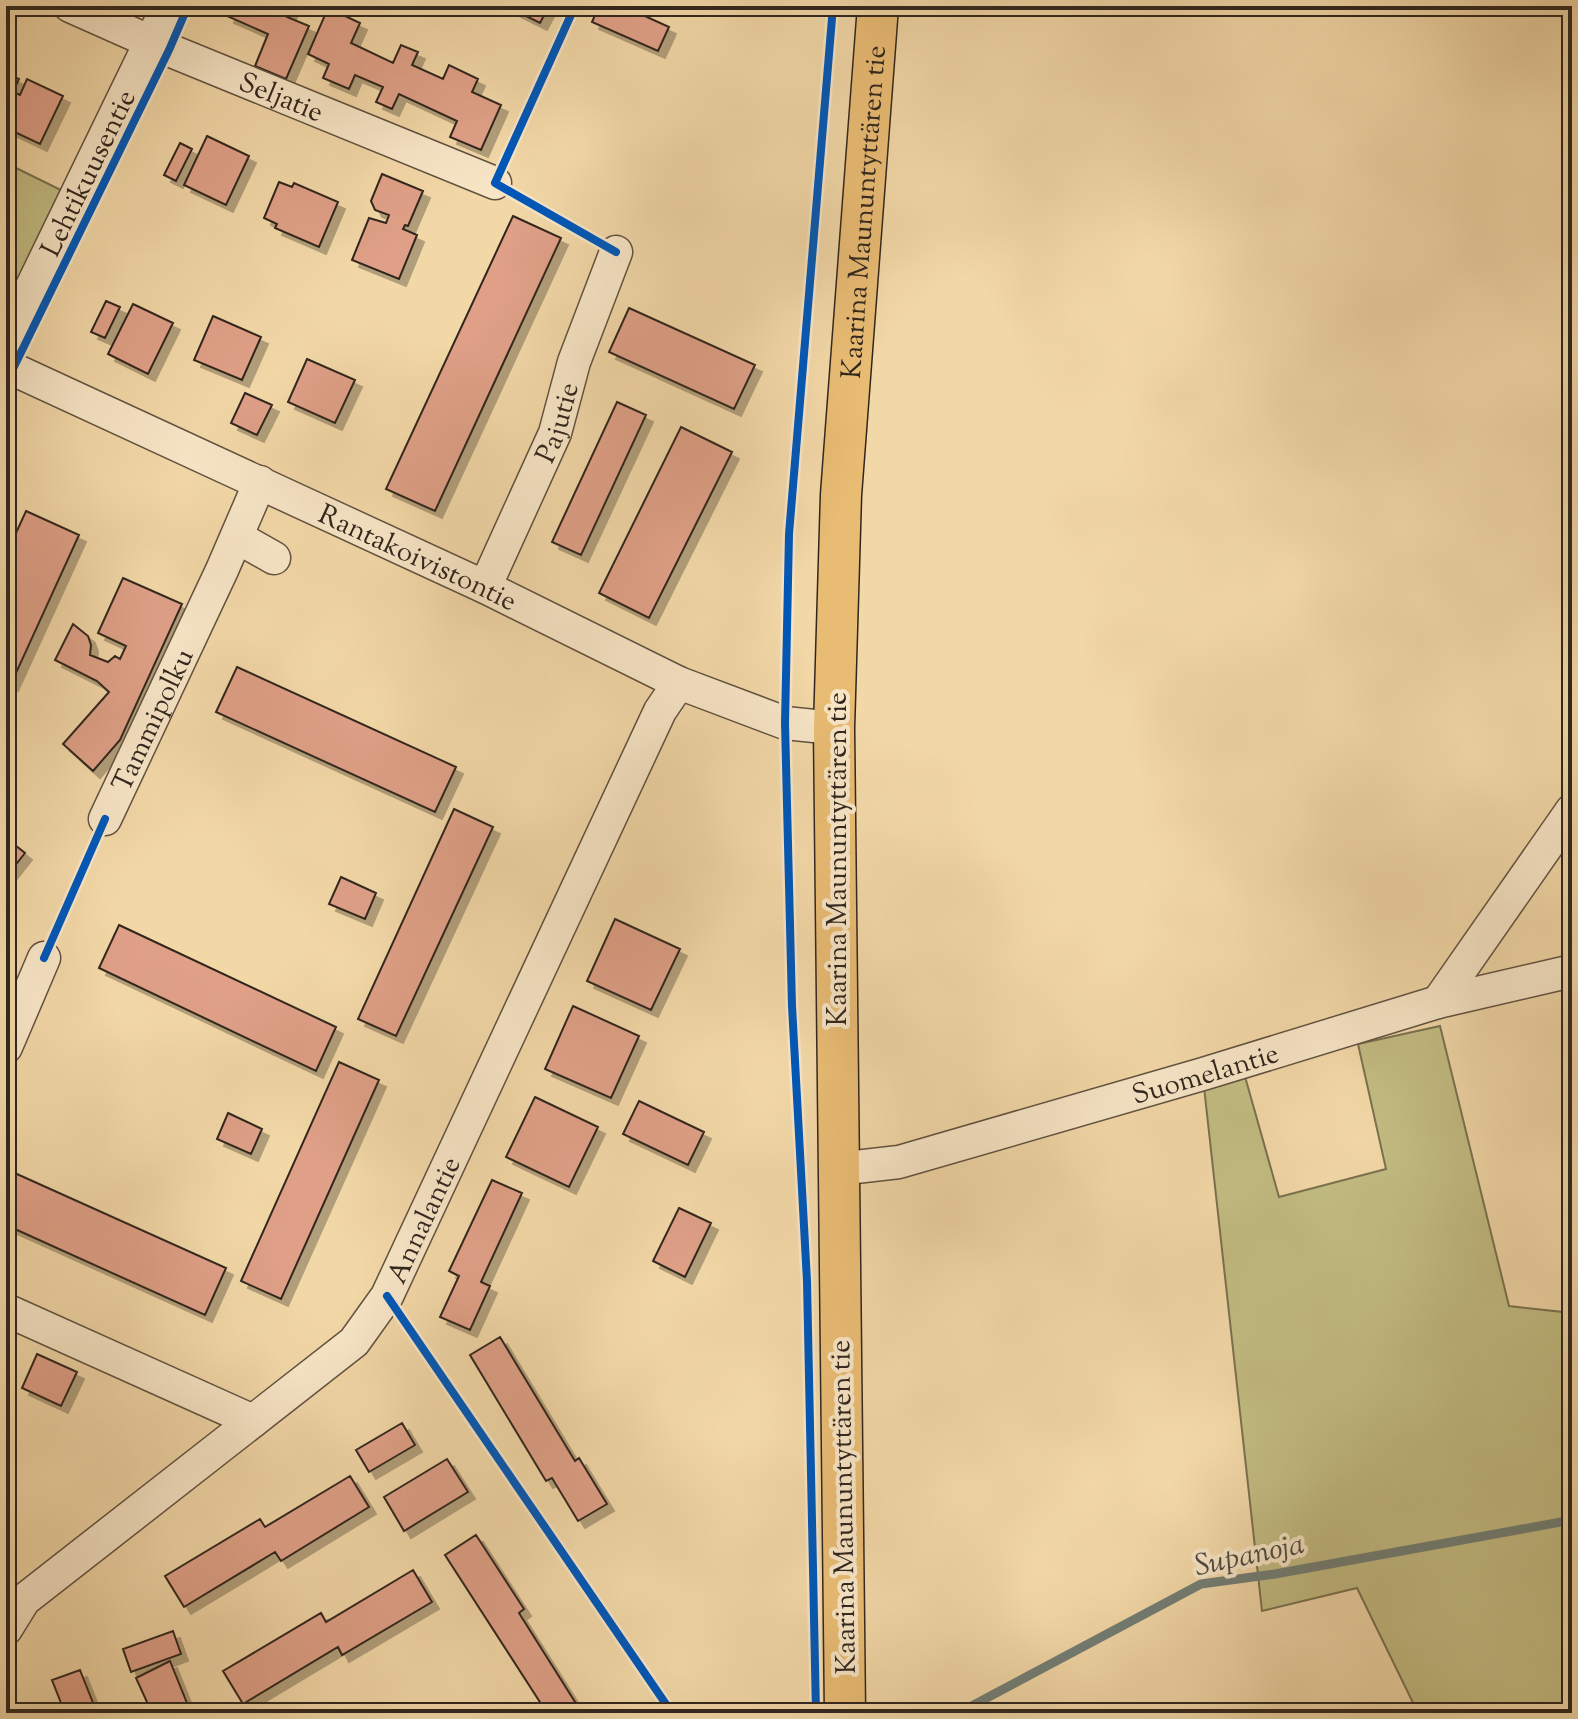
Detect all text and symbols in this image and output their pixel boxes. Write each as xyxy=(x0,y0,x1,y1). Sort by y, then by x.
street label: Kaarina Maununtyttären tie xyxy=(833,44,898,381)
street label: Seljatie xyxy=(232,64,329,134)
street label: Lehtikuusentie xyxy=(32,84,147,264)
street label: Pajutie xyxy=(527,378,591,470)
street label: Rantakoivistontie xyxy=(311,496,523,623)
street label: Tammipolku xyxy=(104,643,205,799)
street label: Kaarina Maununtyttären tie xyxy=(819,692,859,1026)
street label: Suomelantie xyxy=(1128,1035,1284,1117)
street label: Annalantie xyxy=(378,1151,472,1291)
street label: Kaarina Maununtyttären tie xyxy=(822,1339,868,1674)
water label: Supanoja xyxy=(1191,1524,1308,1589)

